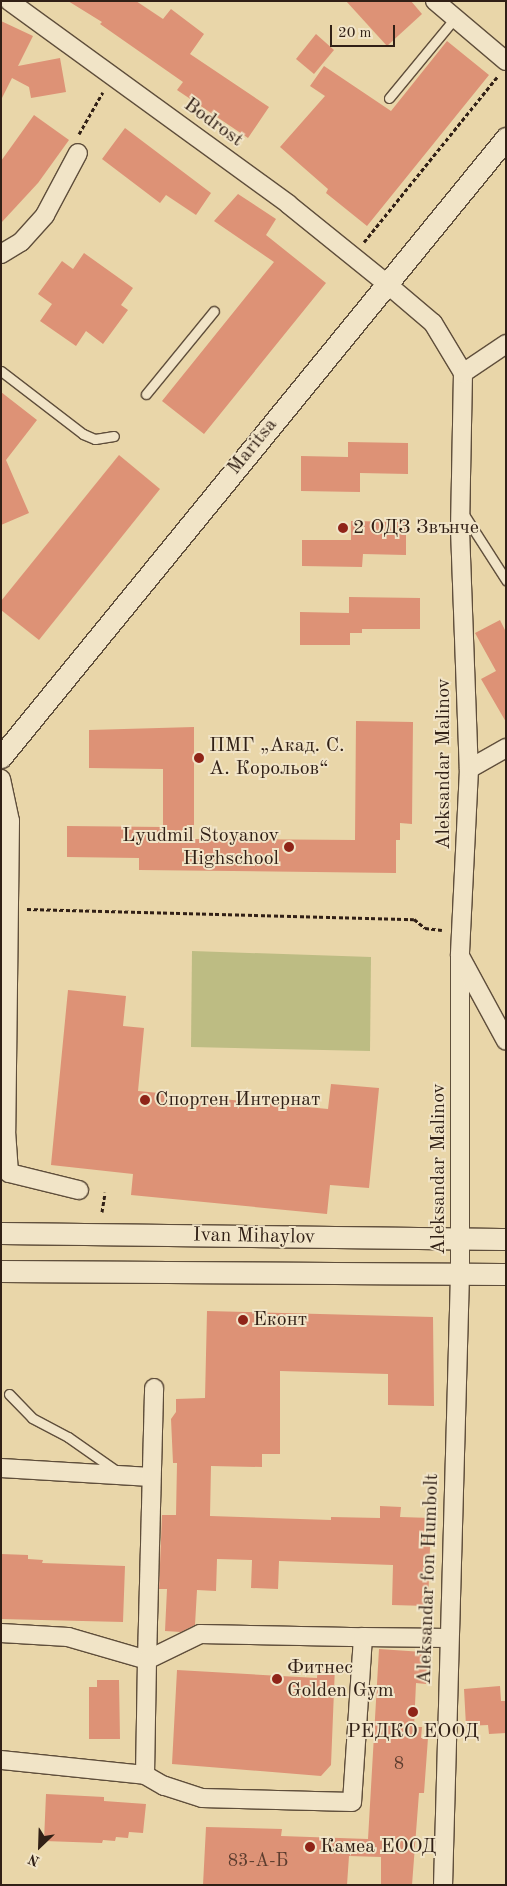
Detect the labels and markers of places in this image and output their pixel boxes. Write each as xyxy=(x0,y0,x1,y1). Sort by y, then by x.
place label: 2 ОДЗ Звънче xyxy=(353,516,479,540)
marker: 2 ОДЗ Звънче xyxy=(337,522,349,534)
place label: ПМГ „Акад. С. А. Корольов“ xyxy=(209,734,345,781)
marker: ПМГ „Акад. С. А. Корольов“ xyxy=(193,752,205,764)
place label: Lyudmil Stoyanov Highschool xyxy=(122,824,279,871)
marker: Lyudmil Stoyanov Highschool xyxy=(283,841,295,853)
place label: Спортен Интернат xyxy=(155,1088,320,1112)
marker: Спортен Интернат xyxy=(139,1094,151,1106)
place label: Еконт xyxy=(253,1308,307,1332)
marker: Еконт xyxy=(237,1314,249,1326)
place label: Фитнес Golden Gym xyxy=(287,1656,394,1703)
marker: Фитнес Golden Gym xyxy=(271,1673,283,1685)
marker: РЕДКО ЕООД xyxy=(407,1706,419,1718)
place label: РЕДКО ЕООД xyxy=(347,1720,479,1744)
place label: Камеа ЕООД xyxy=(320,1835,436,1859)
marker: Камеа ЕООД xyxy=(304,1841,316,1853)

